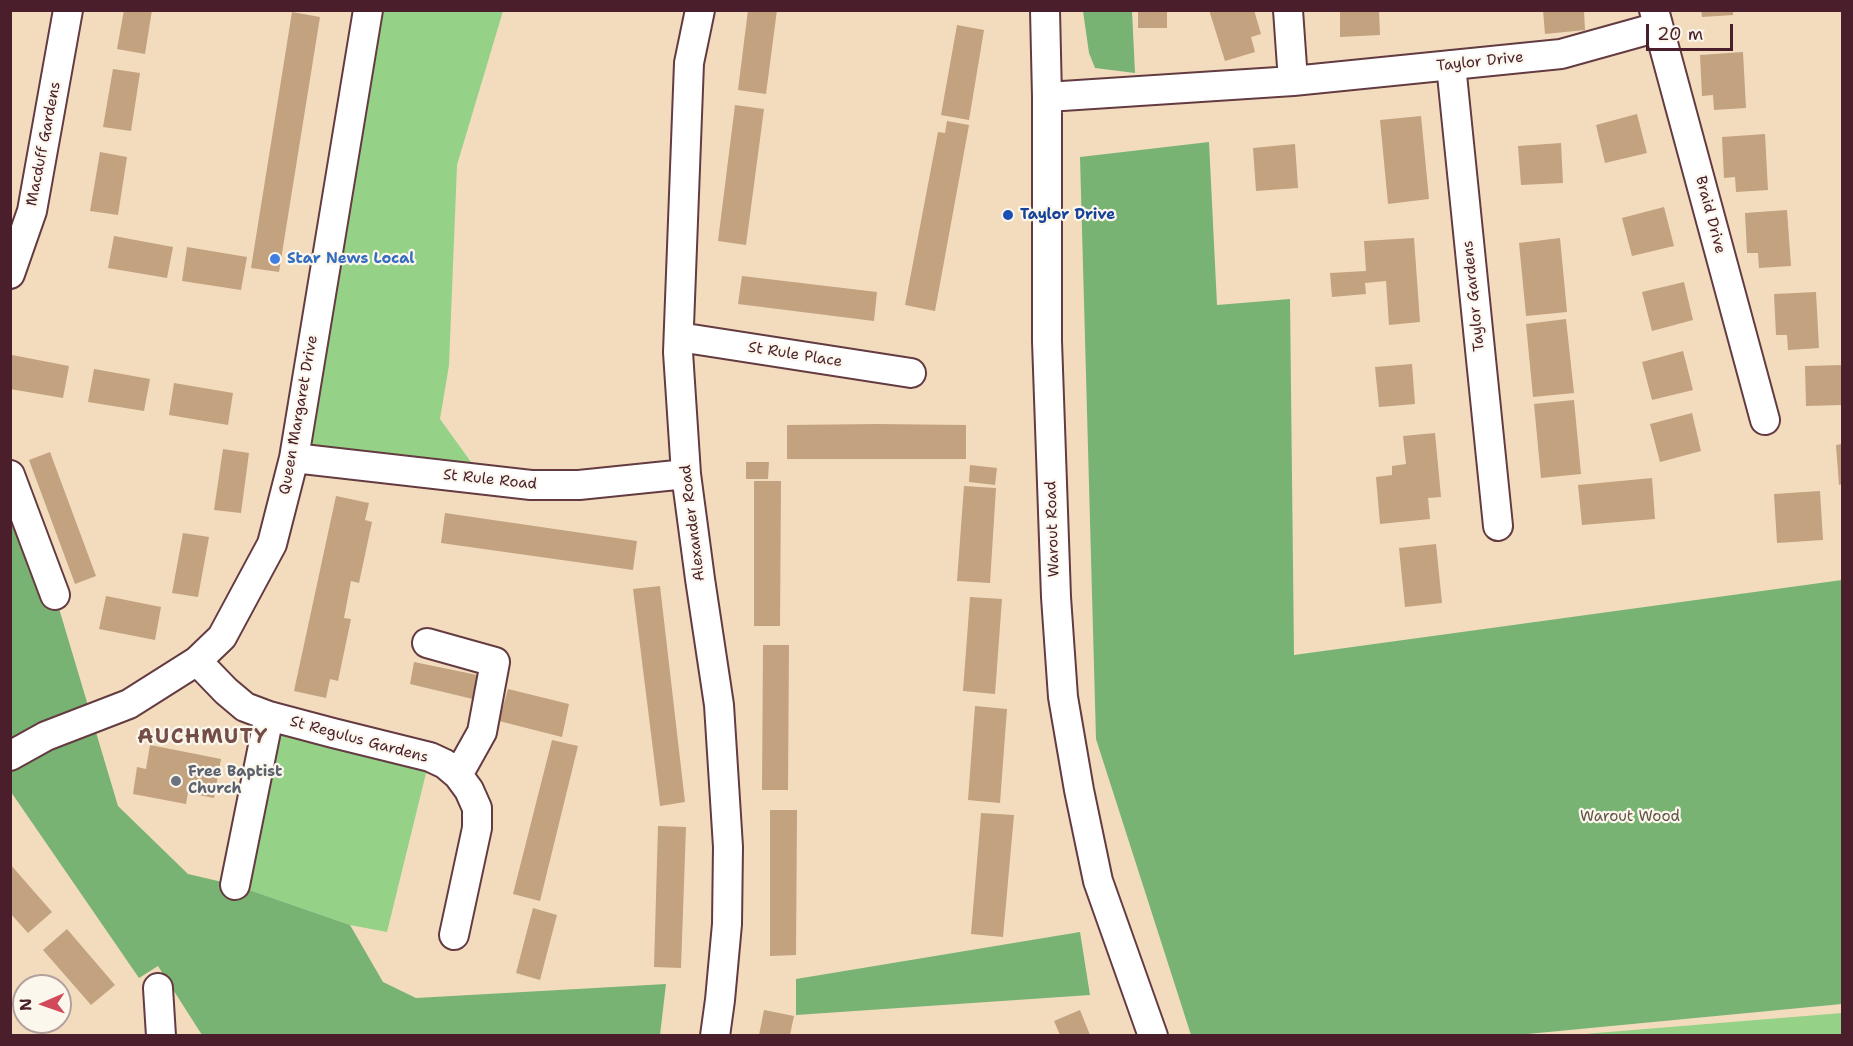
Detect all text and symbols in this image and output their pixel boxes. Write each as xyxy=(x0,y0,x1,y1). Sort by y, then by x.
scale bar xyxy=(1649,12,1736,50)
text: 20 m xyxy=(1657,22,1703,46)
street label: Taylor Drive xyxy=(1436,48,1524,76)
street label: Macduff Gardens xyxy=(23,80,65,208)
street label: Braid Drive xyxy=(1691,174,1729,256)
place label: Taylor Drive xyxy=(1020,206,1115,224)
marker: Taylor Drive xyxy=(1001,208,1015,222)
street label: Taylor Gardens xyxy=(1459,240,1489,352)
place label: Star News Local xyxy=(287,250,415,268)
marker: Star News Local xyxy=(268,252,282,266)
street label: Queen Margaret Drive xyxy=(276,334,322,496)
street label: St Rule Place xyxy=(747,339,843,371)
street label: Alexander Road xyxy=(677,464,709,582)
street label: St Rule Road xyxy=(442,466,538,494)
street label: Warout Road xyxy=(1042,481,1064,577)
street label: St Regulus Gardens xyxy=(288,713,430,767)
district label: AUCHMUTY xyxy=(137,725,269,751)
place label: Free Baptist Church xyxy=(188,763,282,798)
marker: Free Baptist Church xyxy=(169,774,183,788)
park label: Warout Wood xyxy=(1580,808,1680,826)
north arrow xyxy=(12,974,72,1034)
text: N xyxy=(15,998,36,1011)

